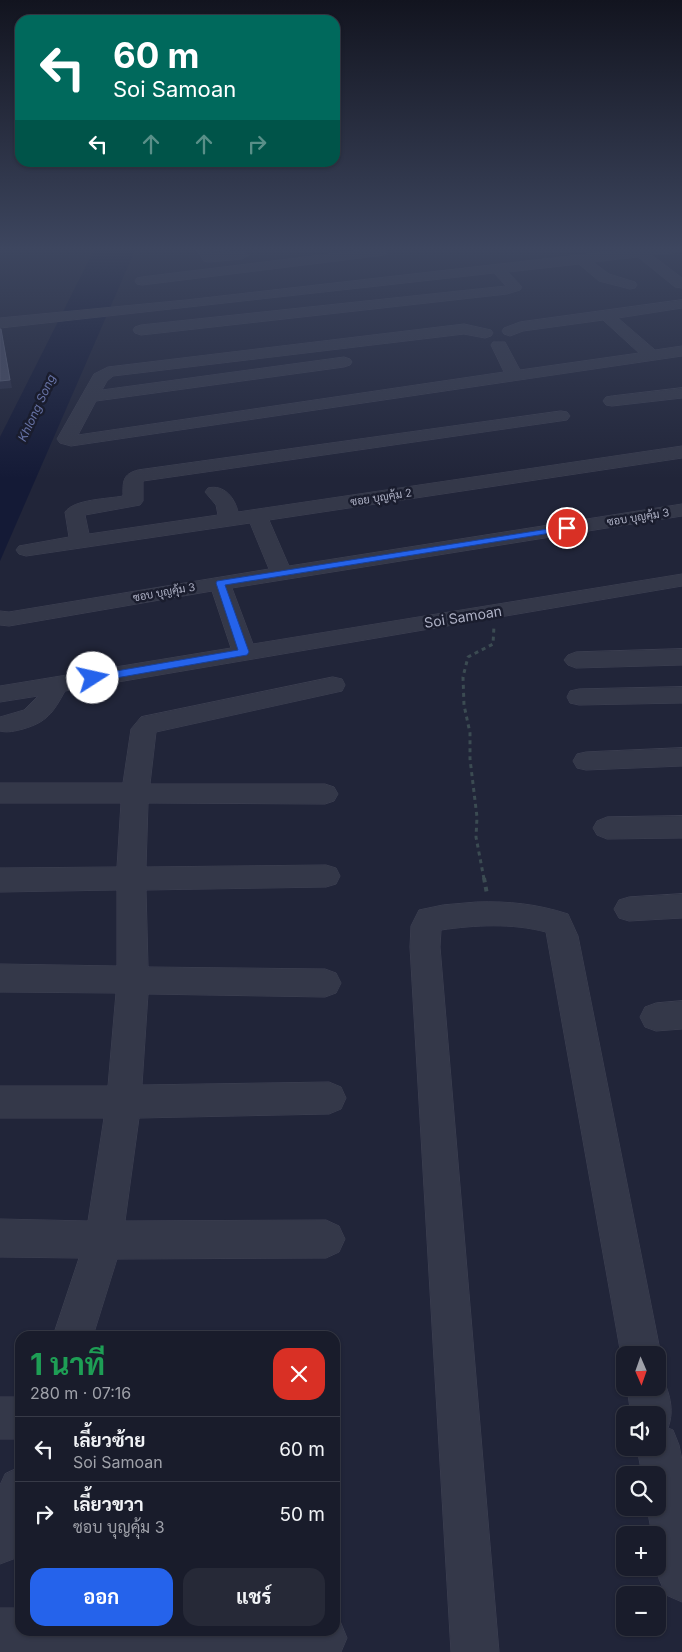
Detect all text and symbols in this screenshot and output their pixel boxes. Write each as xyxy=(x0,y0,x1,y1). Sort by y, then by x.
text: 60 m xyxy=(113,34,200,76)
icon: left xyxy=(30,35,95,100)
text: Soi Samoan xyxy=(113,76,236,102)
icon: left xyxy=(84,130,112,158)
icon: ahead xyxy=(137,130,165,158)
icon: ahead xyxy=(190,130,218,158)
icon: right xyxy=(243,130,271,158)
water label: Khlong Song xyxy=(14,372,59,444)
street label: ซอย บุญคุ้ม 2 xyxy=(349,485,413,511)
street label: ซอบ บุญคุ้ม 3 xyxy=(606,505,671,531)
pin xyxy=(546,507,588,549)
icon: arrive xyxy=(553,514,581,542)
street label: ซอบ บุญคุ้ม 3 xyxy=(132,580,197,606)
street label: Soi Samoan xyxy=(423,602,503,631)
position arrow xyxy=(66,651,118,703)
text: 1 นาที xyxy=(30,1346,105,1382)
north arrow xyxy=(616,1346,666,1396)
map controls xyxy=(616,1346,666,1636)
button: close xyxy=(273,1348,325,1400)
text: 280 m · 07:16 xyxy=(30,1383,131,1403)
button: sound xyxy=(616,1406,666,1456)
text: เลี้ยวซ้าย xyxy=(73,1429,145,1452)
icon: left xyxy=(30,1435,58,1463)
text: 60 m xyxy=(279,1438,325,1461)
text: Soi Samoan xyxy=(73,1452,163,1472)
button: search xyxy=(616,1466,666,1516)
text: เลี้ยวขวา xyxy=(73,1493,144,1516)
icon: right xyxy=(30,1500,58,1528)
text: 50 m xyxy=(279,1503,325,1526)
text: ซอบ บุญคุ้ม 3 xyxy=(73,1517,165,1537)
button: + xyxy=(616,1526,666,1576)
button: ออก xyxy=(30,1568,173,1626)
button: แชร์ xyxy=(183,1568,325,1626)
button: − xyxy=(616,1586,666,1636)

